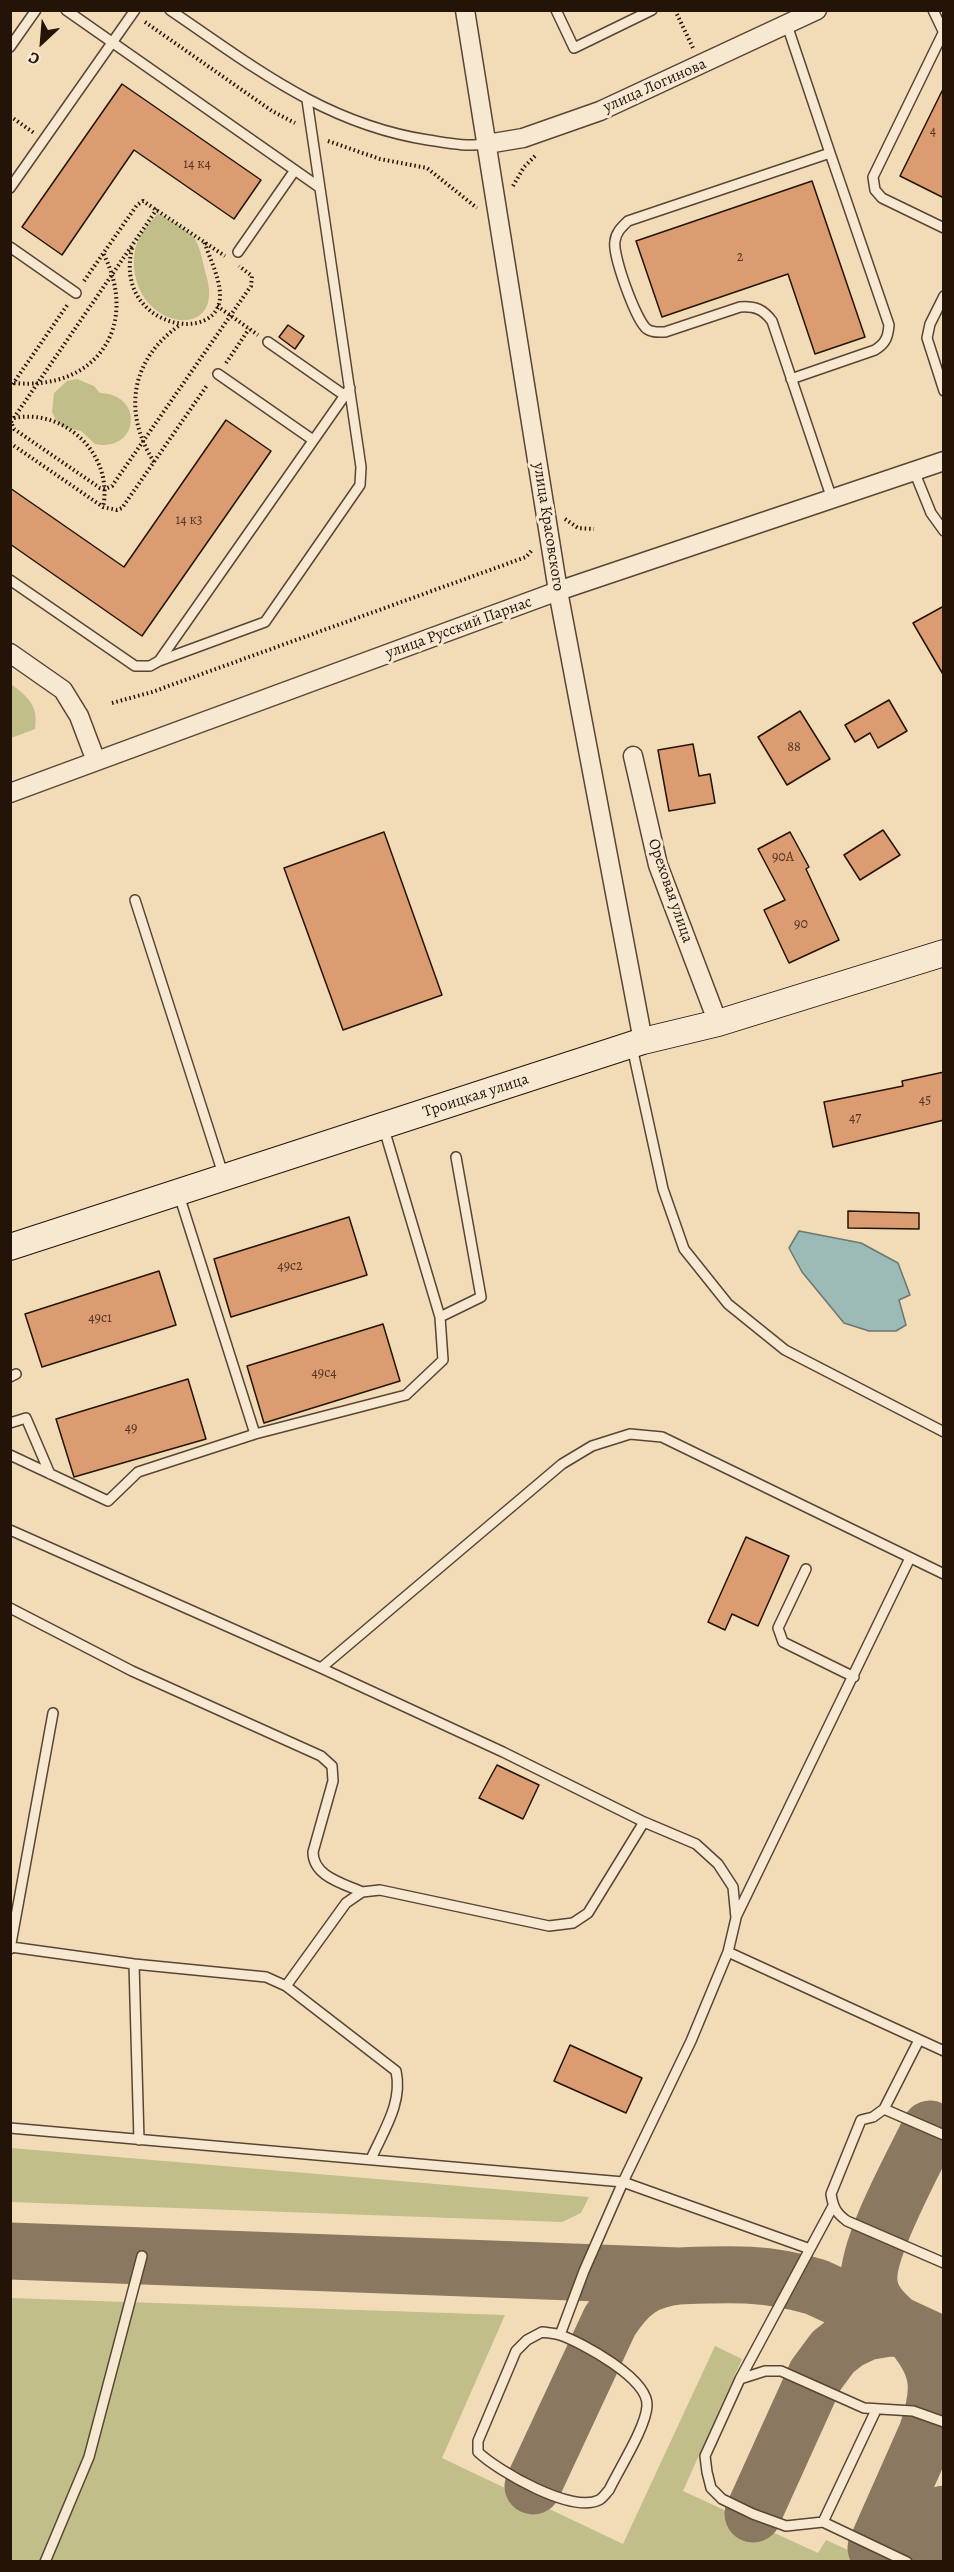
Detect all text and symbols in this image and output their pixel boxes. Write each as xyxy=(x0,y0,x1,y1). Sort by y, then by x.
north arrow xyxy=(12,12,72,72)
text: С xyxy=(25,46,43,70)
street label: улица Логинова xyxy=(601,55,709,117)
house number: 4 xyxy=(930,124,936,140)
house number: 14 к4 xyxy=(183,157,211,173)
house number: 2 xyxy=(737,250,743,266)
street label: улица Красовского xyxy=(528,461,568,593)
house number: 14 к3 xyxy=(176,513,202,529)
street label: улица Русский Парнас xyxy=(383,593,535,663)
house number: 88 xyxy=(787,740,801,756)
street label: Ореховая улица xyxy=(643,836,697,946)
house number: 90А xyxy=(772,850,794,866)
house number: 90 xyxy=(794,917,808,933)
street label: Троицкая улица xyxy=(421,1070,531,1122)
house number: 45 xyxy=(919,1093,931,1109)
house number: 47 xyxy=(849,1111,861,1127)
house number: 49с2 xyxy=(277,1259,303,1275)
house number: 49с1 xyxy=(88,1311,112,1327)
house number: 49с4 xyxy=(311,1366,337,1382)
house number: 49 xyxy=(125,1421,137,1437)

